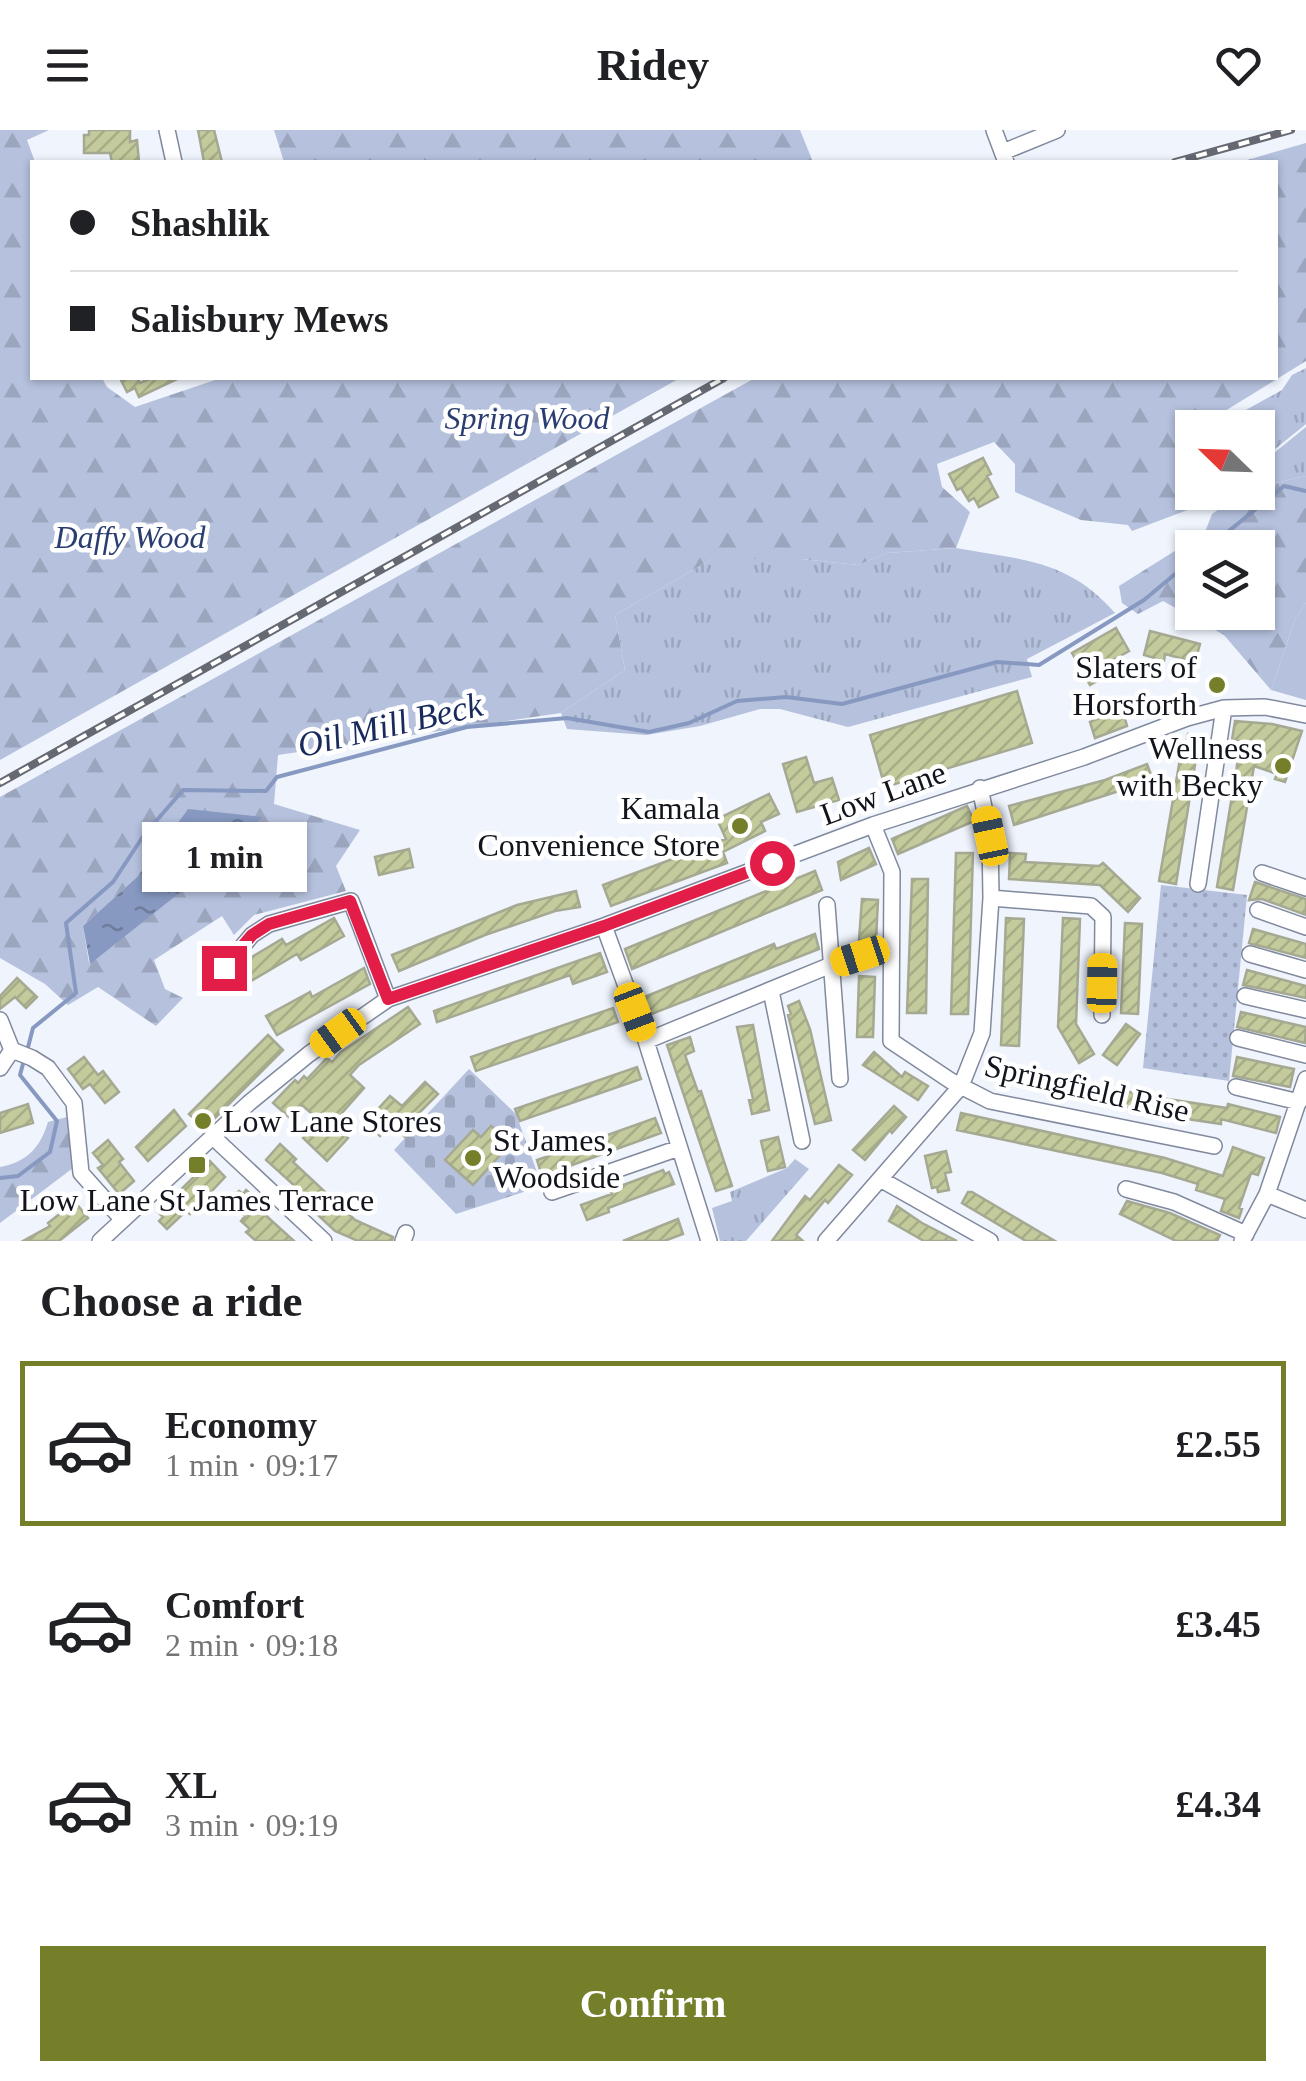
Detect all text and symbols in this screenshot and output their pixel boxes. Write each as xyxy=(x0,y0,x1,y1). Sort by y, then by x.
icon: menu xyxy=(40,38,95,93)
icon: heart xyxy=(1211,38,1266,93)
text: Ridey xyxy=(597,40,709,90)
text: Shashlik xyxy=(130,202,269,244)
text: Salisbury Mews xyxy=(130,298,389,340)
park label: Spring Wood xyxy=(444,400,611,436)
north arrow xyxy=(1175,410,1275,510)
map controls xyxy=(1175,410,1275,630)
park label: Daffy Wood xyxy=(54,519,206,555)
button: layers xyxy=(1175,530,1275,630)
place label: Slaters of Horsforth xyxy=(1073,649,1197,722)
marker: Slaters of Horsforth xyxy=(1206,674,1228,696)
water label: Oil Mill Beck xyxy=(294,684,488,765)
place label: Wellness with Becky xyxy=(1116,730,1263,803)
street label: Low Lane xyxy=(815,754,951,832)
marker: Wellness with Becky xyxy=(1272,755,1294,777)
place label: Kamala Convenience Store xyxy=(477,790,720,863)
car xyxy=(969,804,1011,868)
marker: Kamala Convenience Store xyxy=(729,815,751,837)
callout: 1 min xyxy=(142,823,306,893)
text: 1 min xyxy=(186,839,263,875)
route start xyxy=(750,841,795,886)
car xyxy=(827,932,893,980)
route end xyxy=(202,946,247,991)
car xyxy=(1086,953,1118,1013)
car xyxy=(610,979,660,1045)
car xyxy=(305,1003,371,1063)
street label: Springfield Rise xyxy=(981,1047,1193,1129)
place label: Low Lane Stores xyxy=(223,1103,442,1139)
marker: Low Lane Stores xyxy=(192,1110,214,1132)
place label: St James, Woodside xyxy=(493,1122,620,1195)
marker: St James, Woodside xyxy=(462,1147,484,1169)
marker: Low Lane St James Terrace xyxy=(186,1154,208,1176)
place label: Low Lane St James Terrace xyxy=(20,1182,374,1218)
text: Choose a ride xyxy=(40,1276,303,1326)
icon: car xyxy=(45,1399,135,1489)
text: Economy xyxy=(165,1404,317,1446)
text: £2.55 xyxy=(1176,1423,1261,1465)
text: 1 min · 09:17 xyxy=(165,1447,338,1483)
icon: car xyxy=(45,1579,135,1669)
text: Comfort xyxy=(165,1584,304,1626)
text: £3.45 xyxy=(1176,1603,1261,1645)
text: 2 min · 09:18 xyxy=(165,1627,338,1663)
icon: car xyxy=(45,1759,135,1849)
text: XL xyxy=(165,1764,218,1806)
text: £4.34 xyxy=(1176,1783,1261,1825)
text: 3 min · 09:19 xyxy=(165,1807,338,1843)
button: Confirm xyxy=(40,1946,1266,2061)

